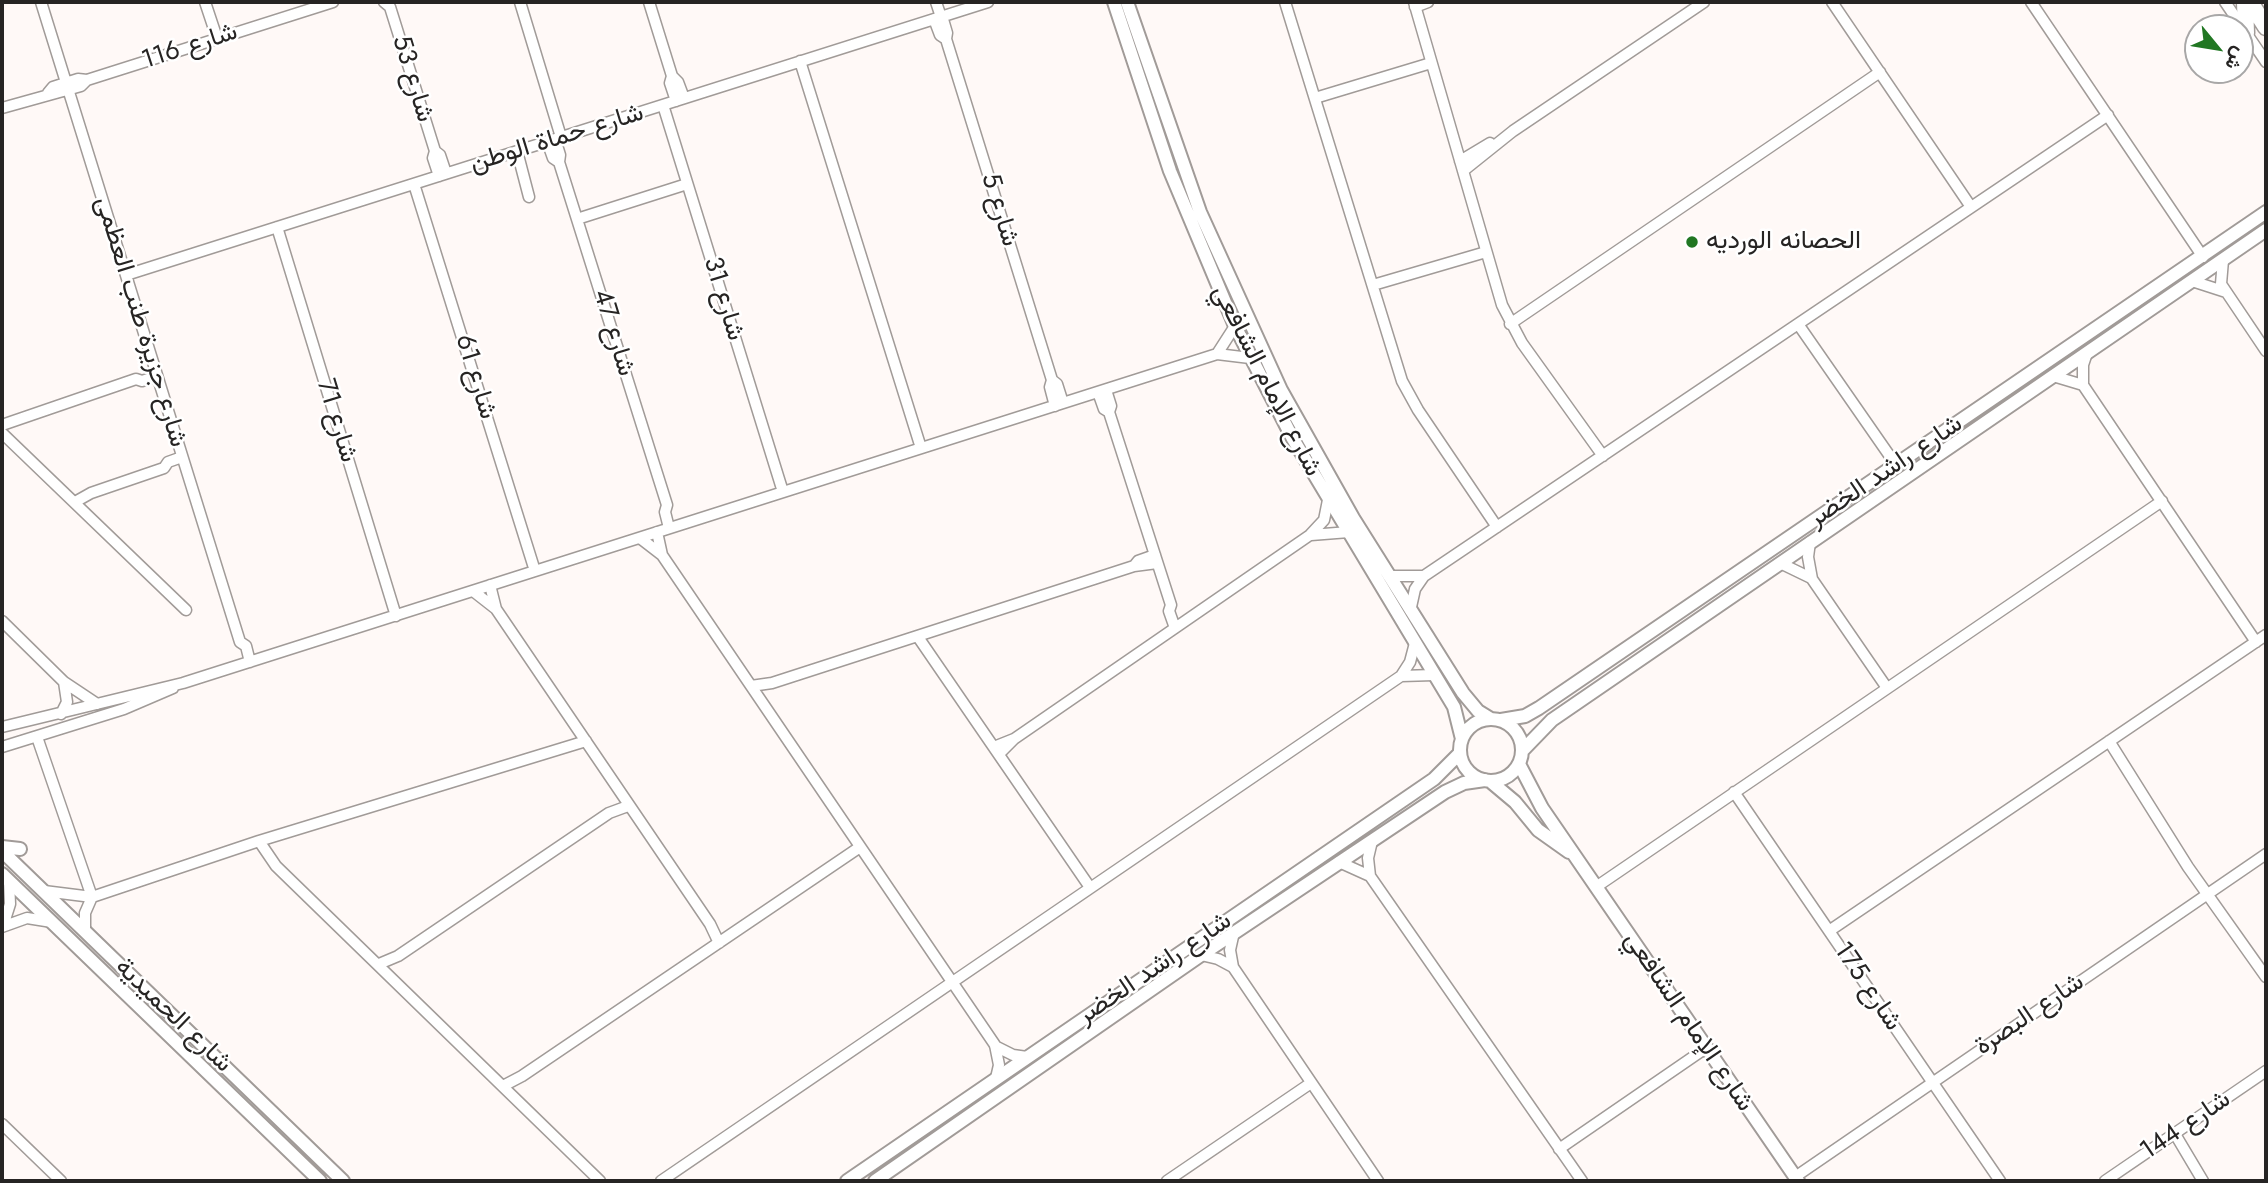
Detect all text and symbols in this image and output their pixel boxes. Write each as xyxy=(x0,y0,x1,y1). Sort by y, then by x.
north arrow xyxy=(2184,14,2254,84)
street label: شارع 116 xyxy=(138,17,242,77)
street label: شارع 53 xyxy=(384,32,440,126)
text: ش xyxy=(2218,42,2253,75)
street label: شارع حماة الوطن xyxy=(466,98,648,180)
street label: شارع 5 xyxy=(973,170,1025,250)
street label: شارع جزيرة طنب العظمى xyxy=(87,193,193,451)
place label: الحصانه الورديه xyxy=(1706,226,1861,258)
marker: الحصانه الورديه xyxy=(1684,234,1700,250)
street label: شارع 31 xyxy=(696,253,750,345)
street label: شارع الإمام الشافعي xyxy=(1204,280,1328,482)
street label: شارع 47 xyxy=(585,286,641,380)
street label: شارع 61 xyxy=(447,331,503,423)
street label: شارع 71 xyxy=(309,376,363,466)
street label: شارع راشد الخضر xyxy=(1803,409,1969,535)
street label: شارع راشد الخضر xyxy=(1072,906,1238,1032)
street label: شارع الإمام الشافعي xyxy=(1616,926,1760,1118)
street label: شارع 175 xyxy=(1826,937,1908,1037)
street label: شارع الحميدية xyxy=(108,952,238,1080)
street label: شارع البصرة xyxy=(1969,967,2091,1063)
street label: شارع 144 xyxy=(2135,1085,2237,1167)

